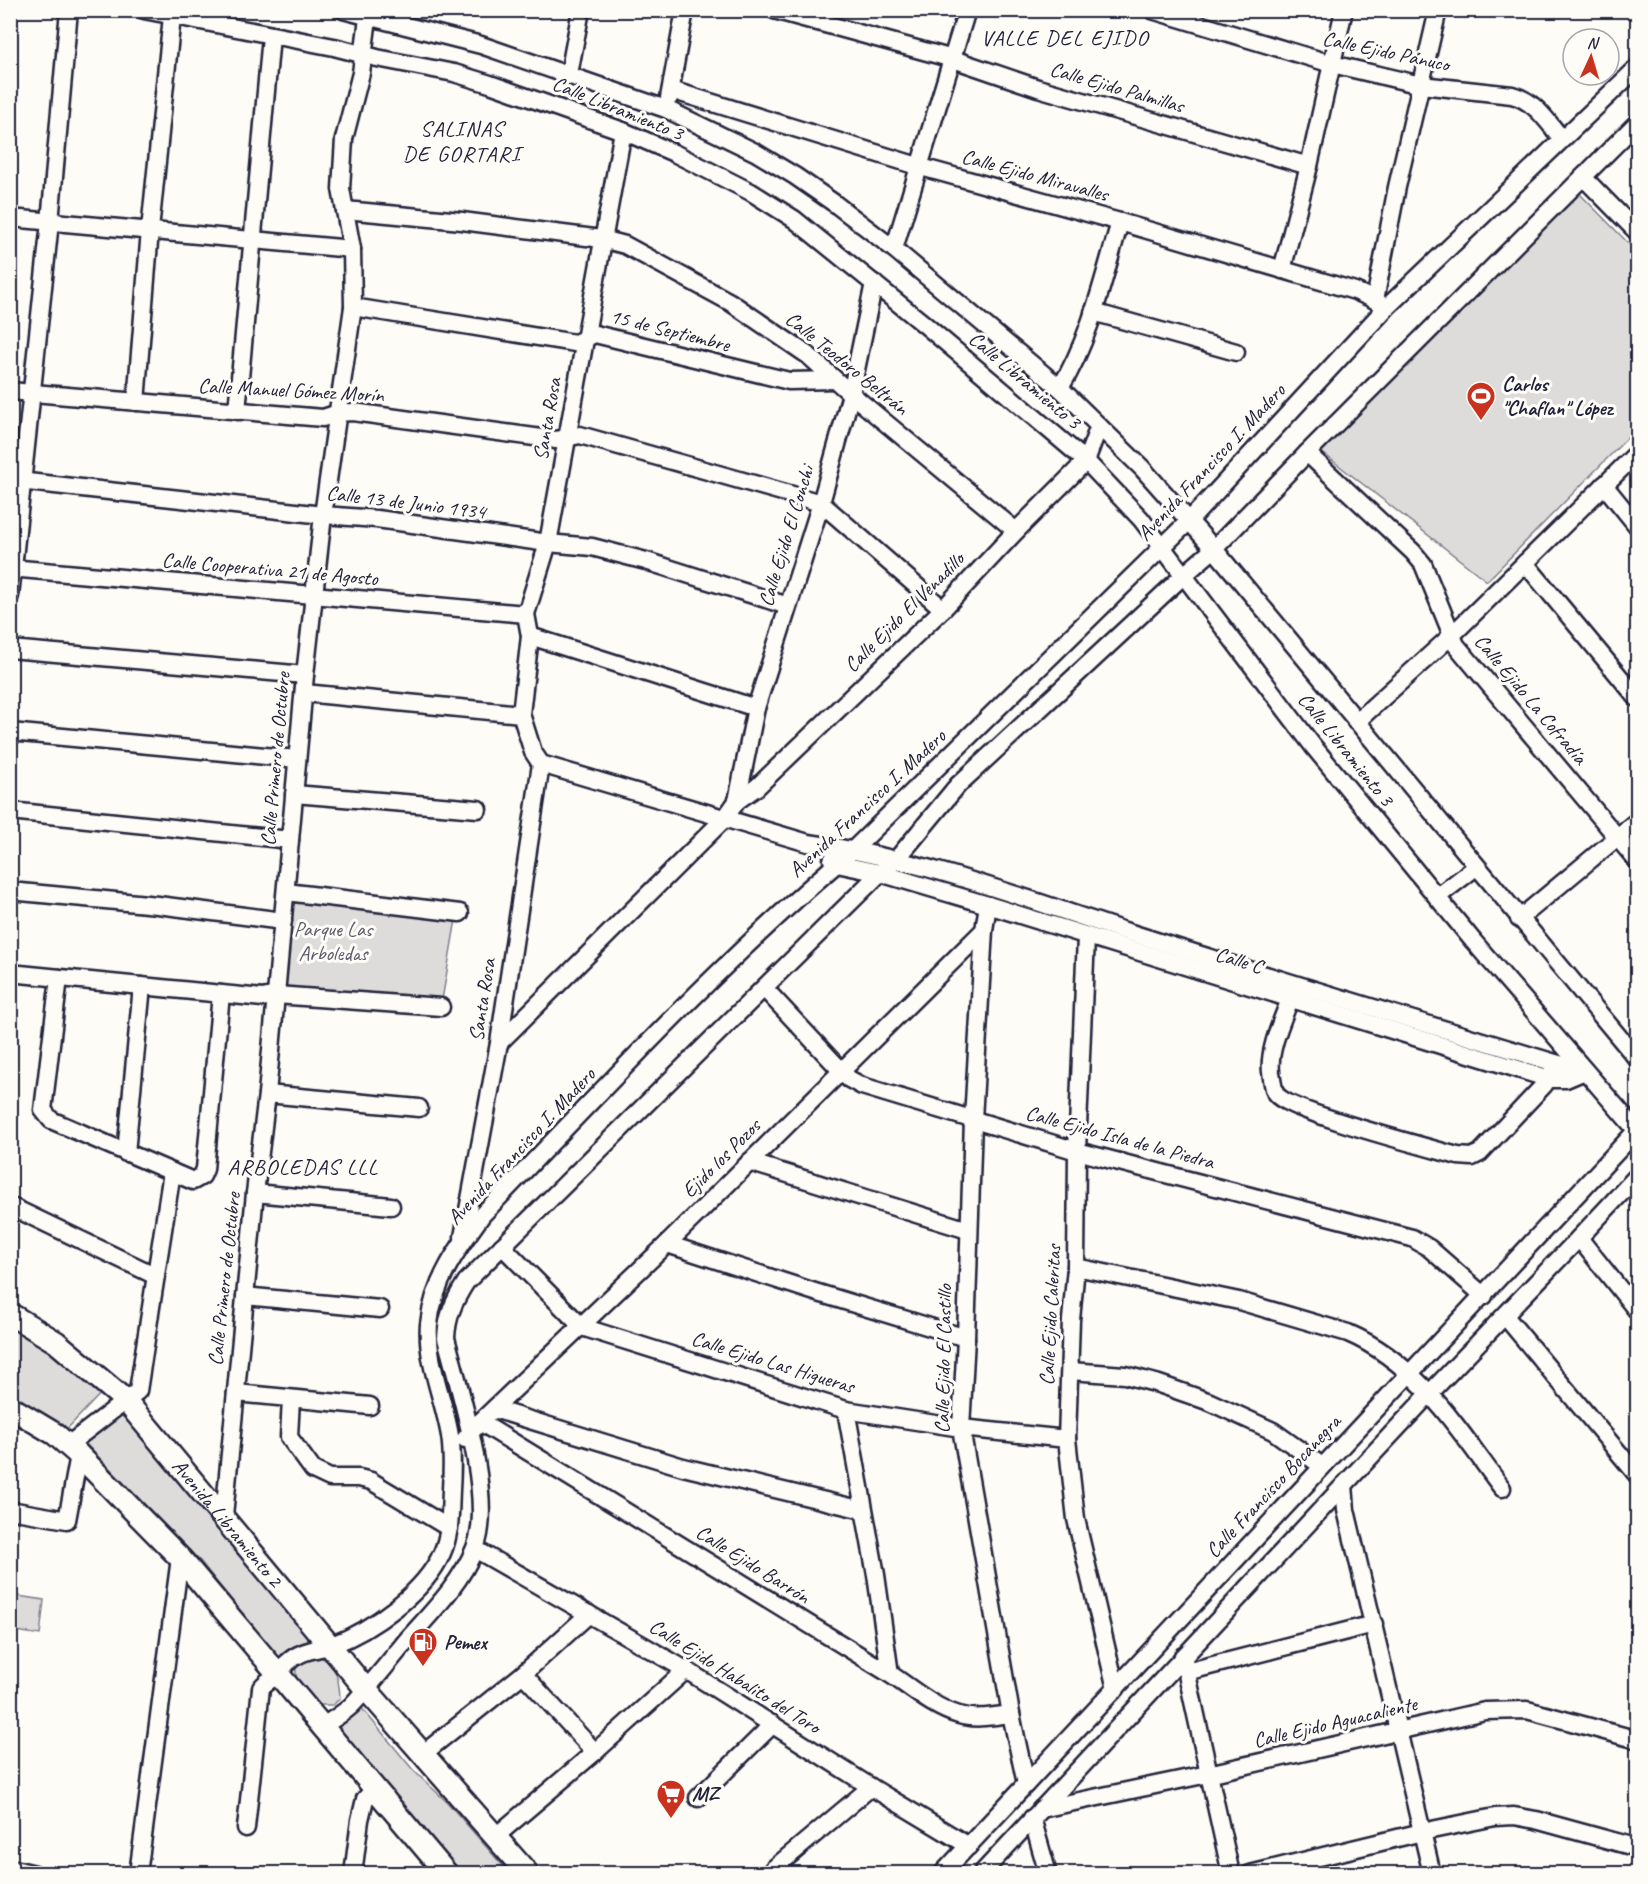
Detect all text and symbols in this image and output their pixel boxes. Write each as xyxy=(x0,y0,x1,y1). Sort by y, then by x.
district label: VALLE DEL EJIDO xyxy=(981,24,1149,52)
street label: Calle Ejido Pánuco xyxy=(1320,25,1454,78)
north arrow xyxy=(1561,27,1621,87)
text: N xyxy=(1586,33,1601,54)
street label: Calle Ejido Palmillas xyxy=(1047,55,1189,119)
street label: Calle Libramiento 3 xyxy=(549,70,689,147)
district label: SALINAS DE GORTARI xyxy=(403,115,525,168)
street label: Calle Ejido Miravalles xyxy=(959,143,1113,208)
street label: 15 de Septiembre xyxy=(608,303,734,358)
street label: Calle Teodoro Beltrán xyxy=(780,305,914,421)
street label: Calle Libramiento 3 xyxy=(964,325,1088,436)
place label: Carlos "Chaflan" López xyxy=(1502,371,1615,421)
street label: Calle Manuel Gómez Morín xyxy=(197,372,385,408)
street label: Santa Rosa xyxy=(527,374,567,462)
street label: Avenida Francisco I. Madero xyxy=(1131,377,1292,546)
sports icon: Carlos "Chaflan" López xyxy=(1465,380,1497,422)
street label: Calle Ejido El Conchi xyxy=(752,460,821,610)
street label: Calle 13 de Junio 1934 xyxy=(325,479,490,525)
street label: Calle Ejido El Venadillo xyxy=(838,545,971,678)
street label: Calle Cooperativa 21 de Agosto xyxy=(161,547,380,592)
street label: Calle Ejido La Cofradía xyxy=(1469,628,1594,771)
street label: Calle Primero de Octubre xyxy=(254,670,296,847)
street label: Calle Libramiento 3 xyxy=(1292,687,1401,812)
street label: Avenida Francisco I. Madero xyxy=(783,722,952,883)
park label: Parque Las Arboledas xyxy=(294,916,374,966)
street label: Calle C xyxy=(1212,941,1269,980)
street label: Santa Rosa xyxy=(463,955,502,1043)
street label: Avenida Francisco I. Madero xyxy=(441,1061,602,1230)
street label: Calle Ejido Isla de la Piedra xyxy=(1023,1099,1219,1175)
street label: Ejido los Pozos xyxy=(676,1112,767,1203)
district label: ARBOLEDAS LLL xyxy=(227,1153,379,1181)
street label: Calle Primero de Octubre xyxy=(202,1190,246,1367)
street label: Calle Ejido Caleritas xyxy=(1033,1242,1067,1386)
street label: Calle Ejido El Castillo xyxy=(929,1283,957,1434)
street label: Calle Ejido Las Higueras xyxy=(688,1325,859,1400)
street label: Calle Francisco Bocanegra xyxy=(1200,1407,1348,1563)
street label: Avenida Libramiento 2 xyxy=(167,1454,289,1593)
street label: Calle Ejido Barrón xyxy=(691,1519,815,1610)
street label: Calle Ejido Habalito del Toro xyxy=(645,1613,828,1741)
fuel station icon: Pemex xyxy=(407,1626,439,1668)
place label: Pemex xyxy=(444,1629,488,1655)
street label: Calle Ejido Aguacaliente xyxy=(1251,1690,1421,1753)
supermarket icon: MZ xyxy=(655,1778,687,1820)
place label: MZ xyxy=(692,1781,722,1807)

